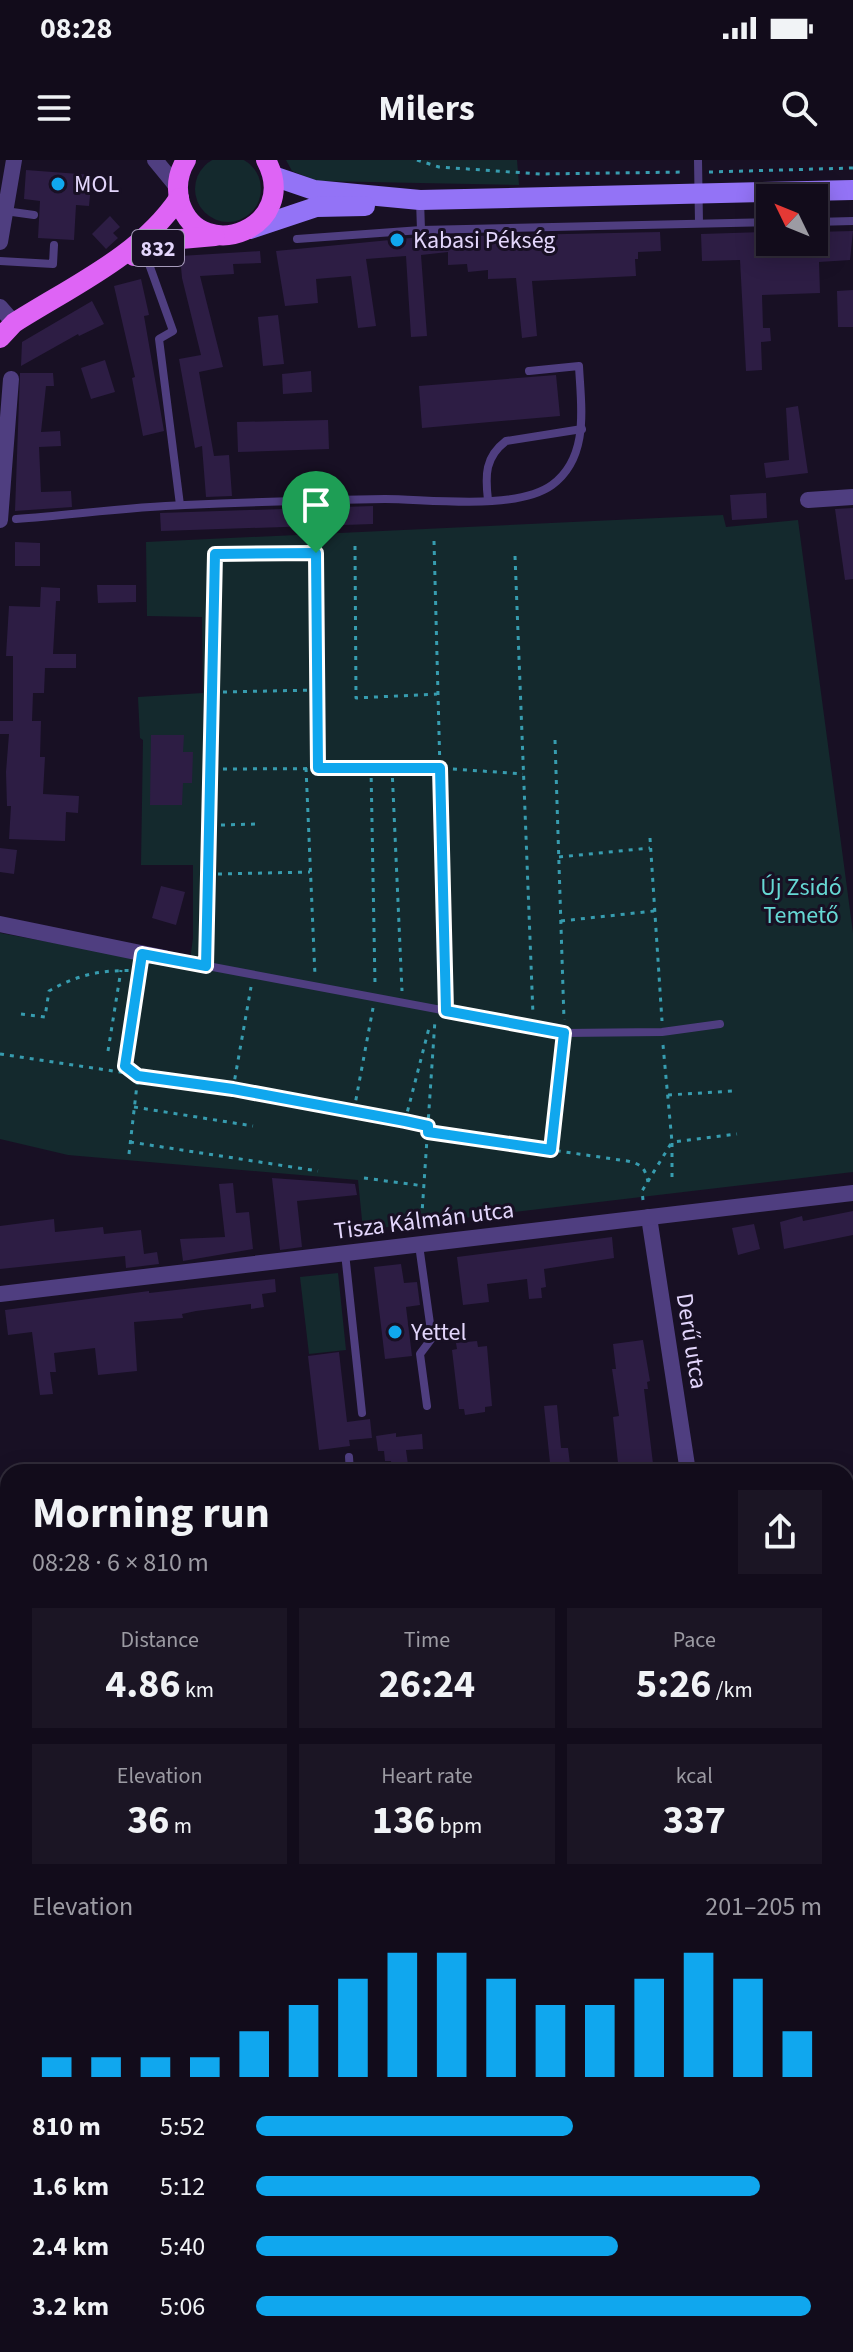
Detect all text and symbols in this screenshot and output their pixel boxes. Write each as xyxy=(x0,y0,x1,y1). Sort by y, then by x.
text: 08:28 xyxy=(40,7,112,50)
text: Milers xyxy=(378,83,475,134)
icon: menu xyxy=(32,86,76,130)
icon: search xyxy=(777,86,821,130)
place label: MOL xyxy=(74,167,119,202)
marker: MOL xyxy=(49,175,67,193)
north arrow xyxy=(756,184,828,256)
map controls xyxy=(756,184,828,256)
place label: Kabasi Pékség xyxy=(413,223,555,258)
road number: 832 xyxy=(132,230,184,266)
marker: Kabasi Pékség xyxy=(388,231,406,249)
pin xyxy=(282,471,350,553)
icon: arrive xyxy=(294,483,338,527)
park label: Új Zsidó Temető xyxy=(760,870,842,933)
street label: Tisza Kálmán utca xyxy=(332,1192,516,1249)
street label: Derű utca xyxy=(667,1291,716,1391)
place label: Yettel xyxy=(410,1315,467,1350)
marker: Yettel xyxy=(386,1323,404,1341)
text: Morning run xyxy=(32,1482,270,1545)
button: share xyxy=(738,1490,822,1574)
text: 08:28 · 6 × 810 m xyxy=(32,1544,209,1581)
text: Distance xyxy=(121,1624,199,1656)
text: Time xyxy=(404,1624,450,1656)
text: Pace xyxy=(673,1624,716,1656)
text: 4.86 xyxy=(105,1656,181,1713)
text: 26:24 xyxy=(379,1656,475,1713)
text: 5:26 xyxy=(636,1656,711,1713)
text: km xyxy=(181,1674,214,1706)
text: /km xyxy=(711,1674,753,1706)
text: Elevation xyxy=(117,1760,203,1792)
text: Heart rate xyxy=(381,1760,473,1792)
text: kcal xyxy=(676,1760,713,1792)
text: 36 xyxy=(127,1792,169,1849)
text: 136 xyxy=(372,1792,435,1849)
text: 337 xyxy=(663,1792,726,1849)
text: m xyxy=(169,1810,192,1842)
text: bpm xyxy=(435,1810,482,1842)
text: Elevation xyxy=(32,1888,133,1925)
text: 201–205 m xyxy=(705,1888,822,1925)
text: 810 m xyxy=(32,2108,101,2145)
text: 5:52 xyxy=(160,2108,205,2145)
text: 1.6 km xyxy=(32,2168,109,2205)
text: 5:12 xyxy=(160,2168,205,2205)
text: 2.4 km xyxy=(32,2228,109,2265)
text: 5:40 xyxy=(160,2228,205,2265)
text: 3.2 km xyxy=(32,2288,109,2325)
text: 5:06 xyxy=(160,2288,205,2325)

